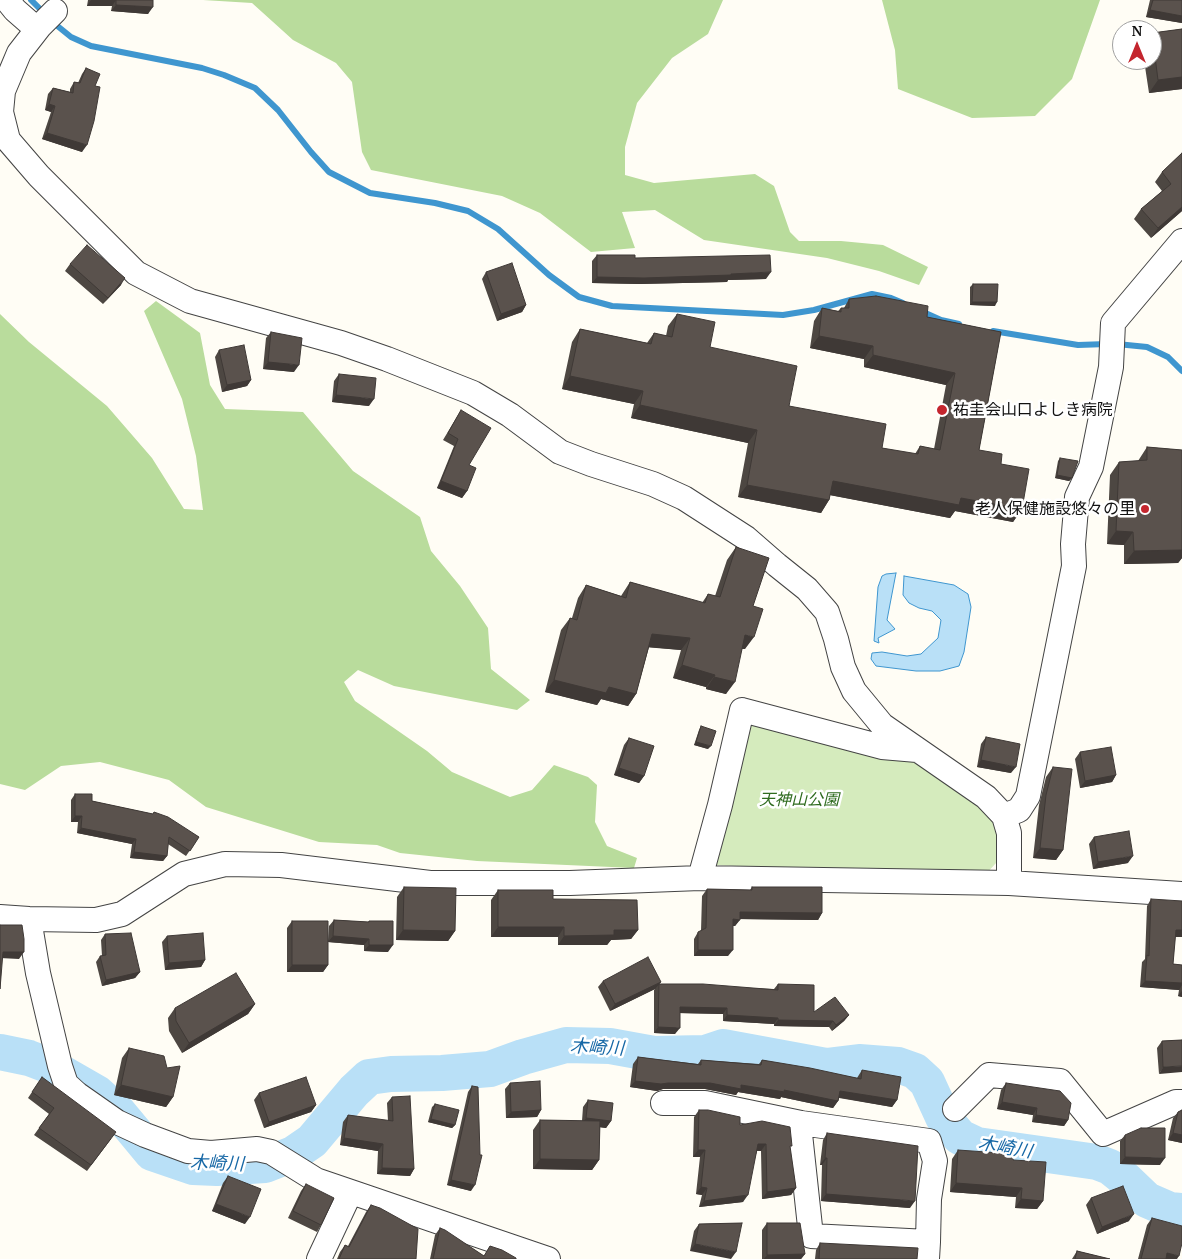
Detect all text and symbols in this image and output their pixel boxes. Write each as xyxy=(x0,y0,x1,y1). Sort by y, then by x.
north arrow xyxy=(1112,20,1162,70)
text: N xyxy=(1132,21,1142,40)
place label: 祐圭会山口よしき病院 xyxy=(953,400,1113,420)
marker: 祐圭会山口よしき病院 xyxy=(935,403,949,417)
place label: 老人保健施設悠々の里 xyxy=(975,499,1135,519)
marker: 老人保健施設悠々の里 xyxy=(1139,503,1151,515)
park label: 天神山公園 xyxy=(759,790,839,810)
water label: 木崎川 xyxy=(569,1036,625,1060)
water label: 木崎川 xyxy=(977,1133,1033,1163)
water label: 木崎川 xyxy=(190,1152,244,1176)

